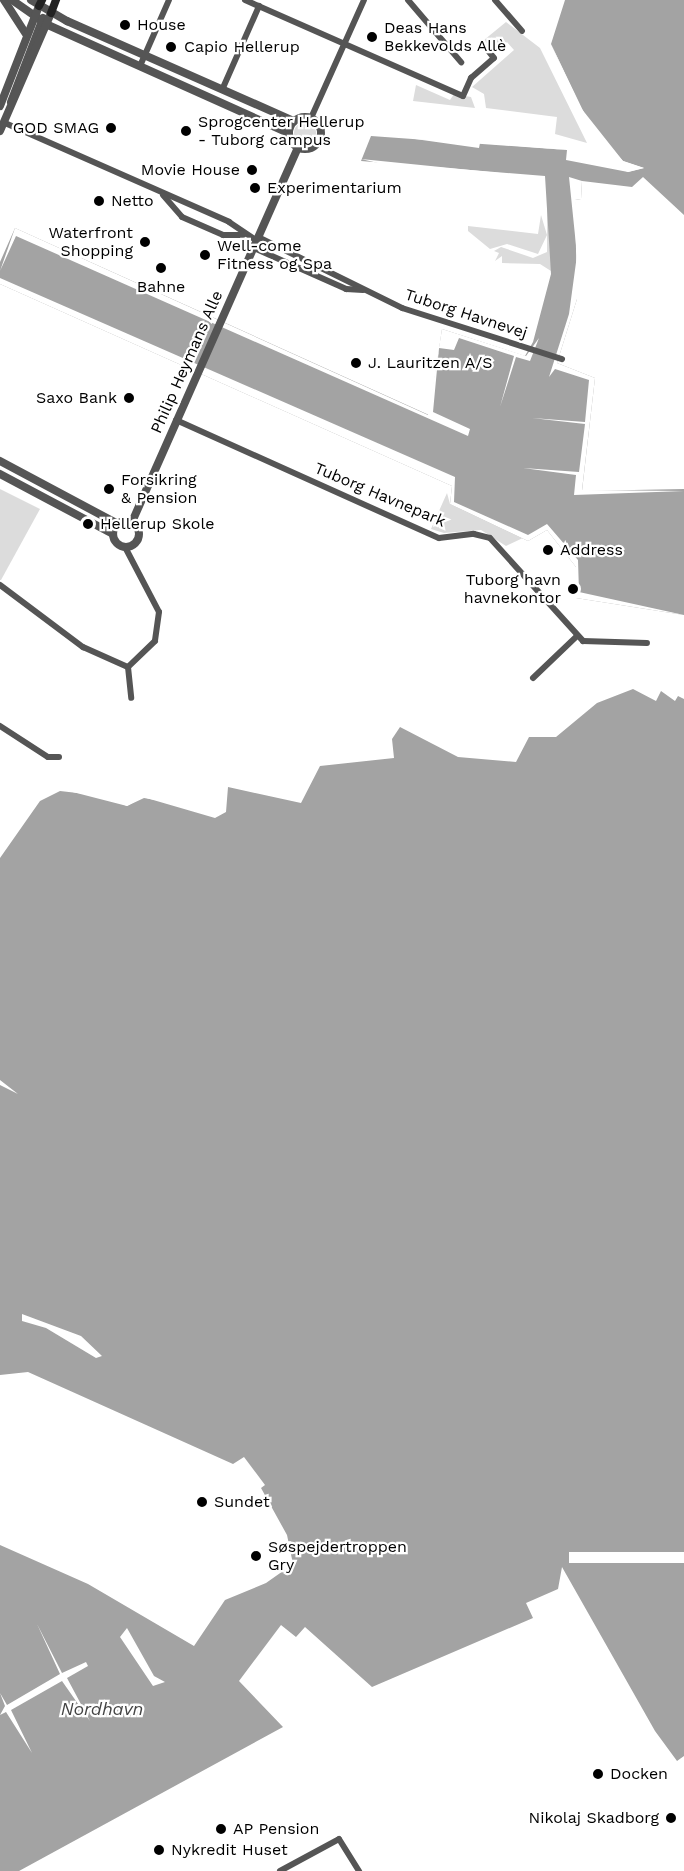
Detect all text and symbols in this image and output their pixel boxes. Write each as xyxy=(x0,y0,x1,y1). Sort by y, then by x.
place label: House xyxy=(137,15,186,35)
marker: House xyxy=(118,18,132,32)
place label: Deas Hans Bekkevolds Allè xyxy=(384,18,507,56)
marker: Deas Hans Bekkevolds Allè xyxy=(365,30,379,44)
place label: Capio Hellerup xyxy=(184,37,300,57)
marker: Capio Hellerup xyxy=(162,38,180,56)
place label: Sprogcenter Hellerup - Tuborg campus xyxy=(198,112,365,150)
place label: GOD SMAG xyxy=(13,118,99,138)
marker: GOD SMAG xyxy=(104,121,118,135)
marker: Sprogcenter Hellerup - Tuborg campus xyxy=(179,124,193,138)
place label: Movie House xyxy=(141,160,240,180)
marker: Movie House xyxy=(245,163,259,177)
place label: Experimentarium xyxy=(267,178,402,198)
marker: Experimentarium xyxy=(248,181,262,195)
place label: Netto xyxy=(111,191,154,211)
marker: Netto xyxy=(92,194,106,208)
place label: Waterfront Shopping xyxy=(48,223,133,261)
marker: Waterfront Shopping xyxy=(138,235,152,249)
place label: Well-come Fitness og Spa xyxy=(217,236,332,274)
marker: Well-come Fitness og Spa xyxy=(198,248,212,262)
marker: Bahne xyxy=(154,261,168,275)
place label: Bahne xyxy=(137,277,185,297)
street label: Tuborg Havnevej xyxy=(402,285,530,343)
street label: Philip Heymans Alle xyxy=(147,287,227,437)
place label: J. Lauritzen A/S xyxy=(368,353,493,373)
marker: J. Lauritzen A/S xyxy=(349,356,363,370)
place label: Saxo Bank xyxy=(36,388,117,408)
marker: Saxo Bank xyxy=(122,391,136,405)
street label: Tuborg Havnepark xyxy=(311,459,449,531)
place label: Forsikring & Pension xyxy=(121,470,197,508)
marker: Forsikring & Pension xyxy=(102,482,116,496)
place label: Hellerup Skole xyxy=(100,514,215,534)
marker: Hellerup Skole xyxy=(81,517,95,531)
place label: Address xyxy=(560,540,623,560)
marker: Address xyxy=(541,543,555,557)
place label: Tuborg havn havnekontor xyxy=(464,570,561,608)
marker: Tuborg havn havnekontor xyxy=(566,582,580,596)
place label: Sundet xyxy=(214,1492,270,1512)
marker: Sundet xyxy=(195,1495,209,1509)
place label: Søspejdertroppen Gry xyxy=(268,1537,407,1575)
marker: Søspejdertroppen Gry xyxy=(249,1549,263,1563)
water label: Nordhavn xyxy=(61,1698,143,1720)
place label: Docken xyxy=(610,1764,668,1784)
marker: Docken xyxy=(591,1767,605,1781)
place label: Nikolaj Skadborg xyxy=(528,1808,659,1828)
marker: Nikolaj Skadborg xyxy=(664,1811,678,1825)
place label: AP Pension xyxy=(233,1819,320,1839)
marker: AP Pension xyxy=(214,1822,228,1836)
place label: Nykredit Huset xyxy=(171,1840,288,1860)
marker: Nykredit Huset xyxy=(152,1843,166,1857)

